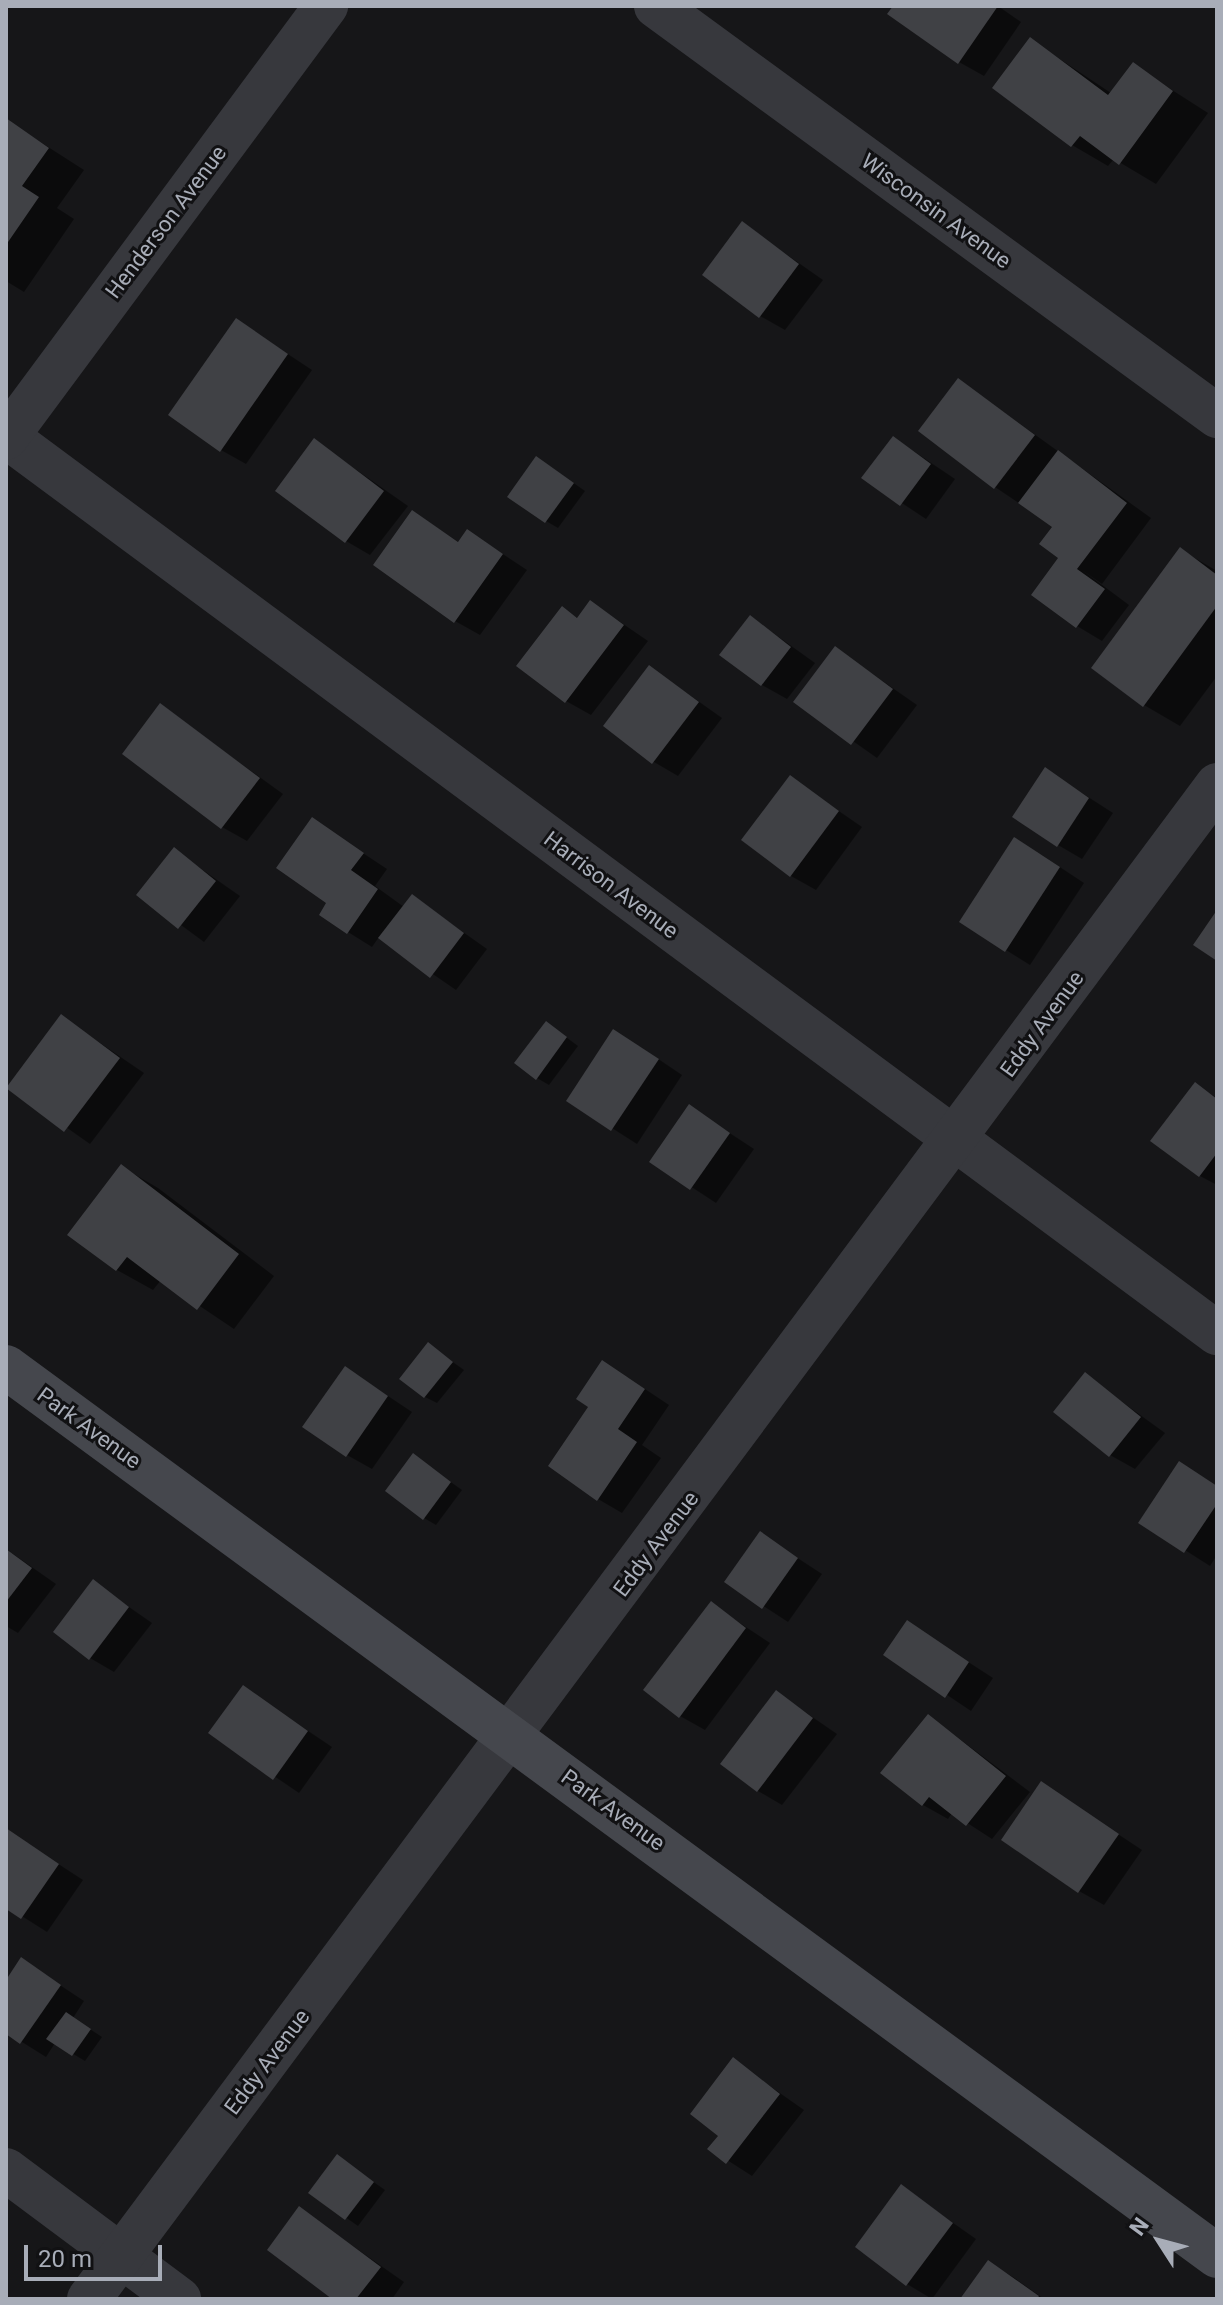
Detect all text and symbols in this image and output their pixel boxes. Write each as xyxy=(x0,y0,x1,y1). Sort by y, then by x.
street label: Henderson Avenue xyxy=(100,140,232,304)
street label: Wisconsin Avenue xyxy=(856,148,1016,274)
street label: Harrison Avenue xyxy=(539,826,683,944)
street label: Eddy Avenue xyxy=(995,966,1089,1082)
street label: Park Avenue xyxy=(32,1382,146,1474)
street label: Eddy Avenue xyxy=(608,1486,704,1602)
street label: Park Avenue xyxy=(556,1764,670,1856)
street label: Eddy Avenue xyxy=(219,2004,315,2120)
north arrow xyxy=(1119,2201,1199,2281)
text: N xyxy=(1125,2213,1154,2240)
scale bar xyxy=(28,2229,166,2279)
text: 20 m xyxy=(38,2245,92,2273)

